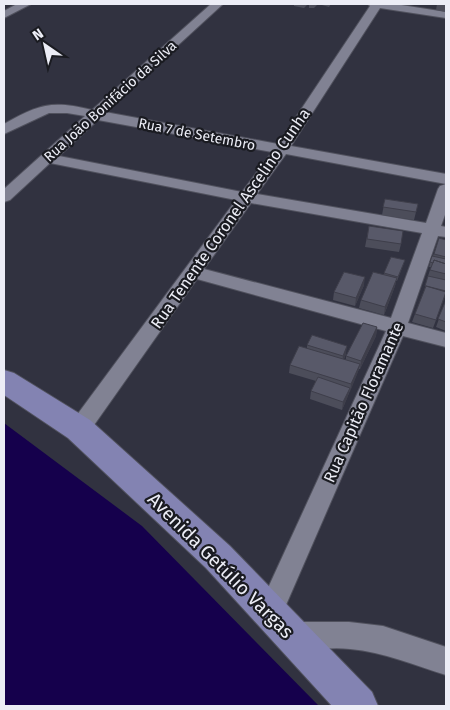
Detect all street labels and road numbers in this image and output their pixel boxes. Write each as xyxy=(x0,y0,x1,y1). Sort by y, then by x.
street label: Rua João Bonifácio da Silva xyxy=(40,37,180,165)
street label: Rua Tenente Coronel Ascelino Cunha xyxy=(147,105,314,332)
street label: Rua 7 de Setembro xyxy=(137,115,257,154)
street label: Rua Capitão Floramante xyxy=(320,319,407,485)
street label: Avenida Getúlio Vargas xyxy=(143,488,298,643)

